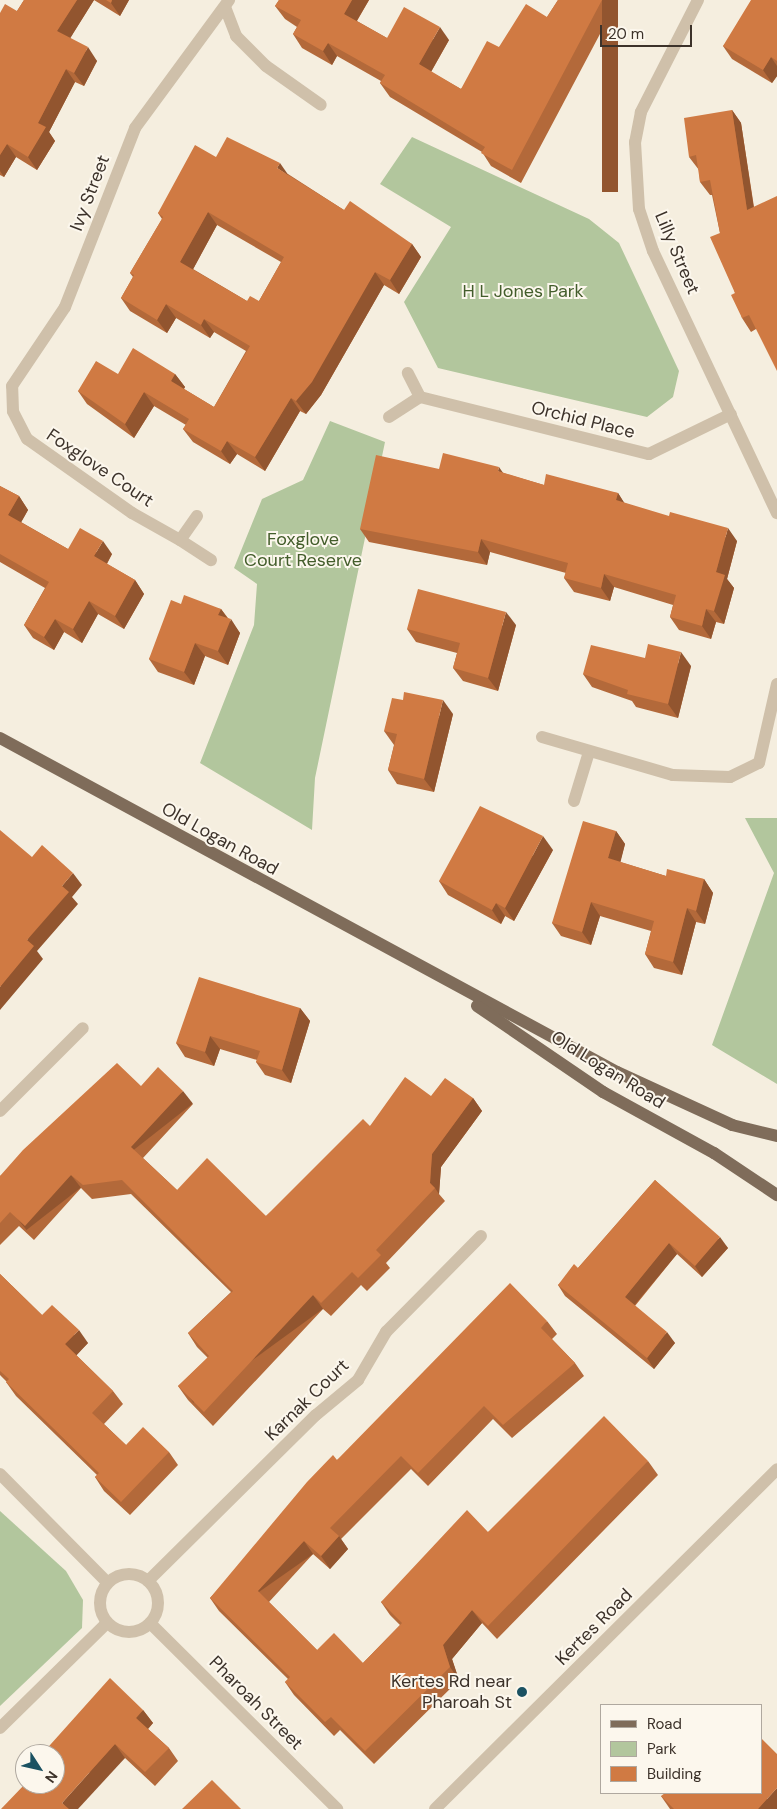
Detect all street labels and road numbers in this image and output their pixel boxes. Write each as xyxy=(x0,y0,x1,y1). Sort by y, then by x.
street label: Ivy Street xyxy=(66,152,114,234)
street label: Lilly Street xyxy=(650,208,704,298)
street label: Orchid Place xyxy=(529,397,637,443)
street label: Foxglove Court xyxy=(42,424,158,512)
street label: Old Logan Road xyxy=(158,798,282,880)
street label: Old Logan Road xyxy=(547,1026,669,1114)
street label: Karnak Court xyxy=(261,1355,353,1445)
street label: Kertes Road xyxy=(551,1584,637,1670)
street label: Pharoah Street xyxy=(205,1652,307,1754)

